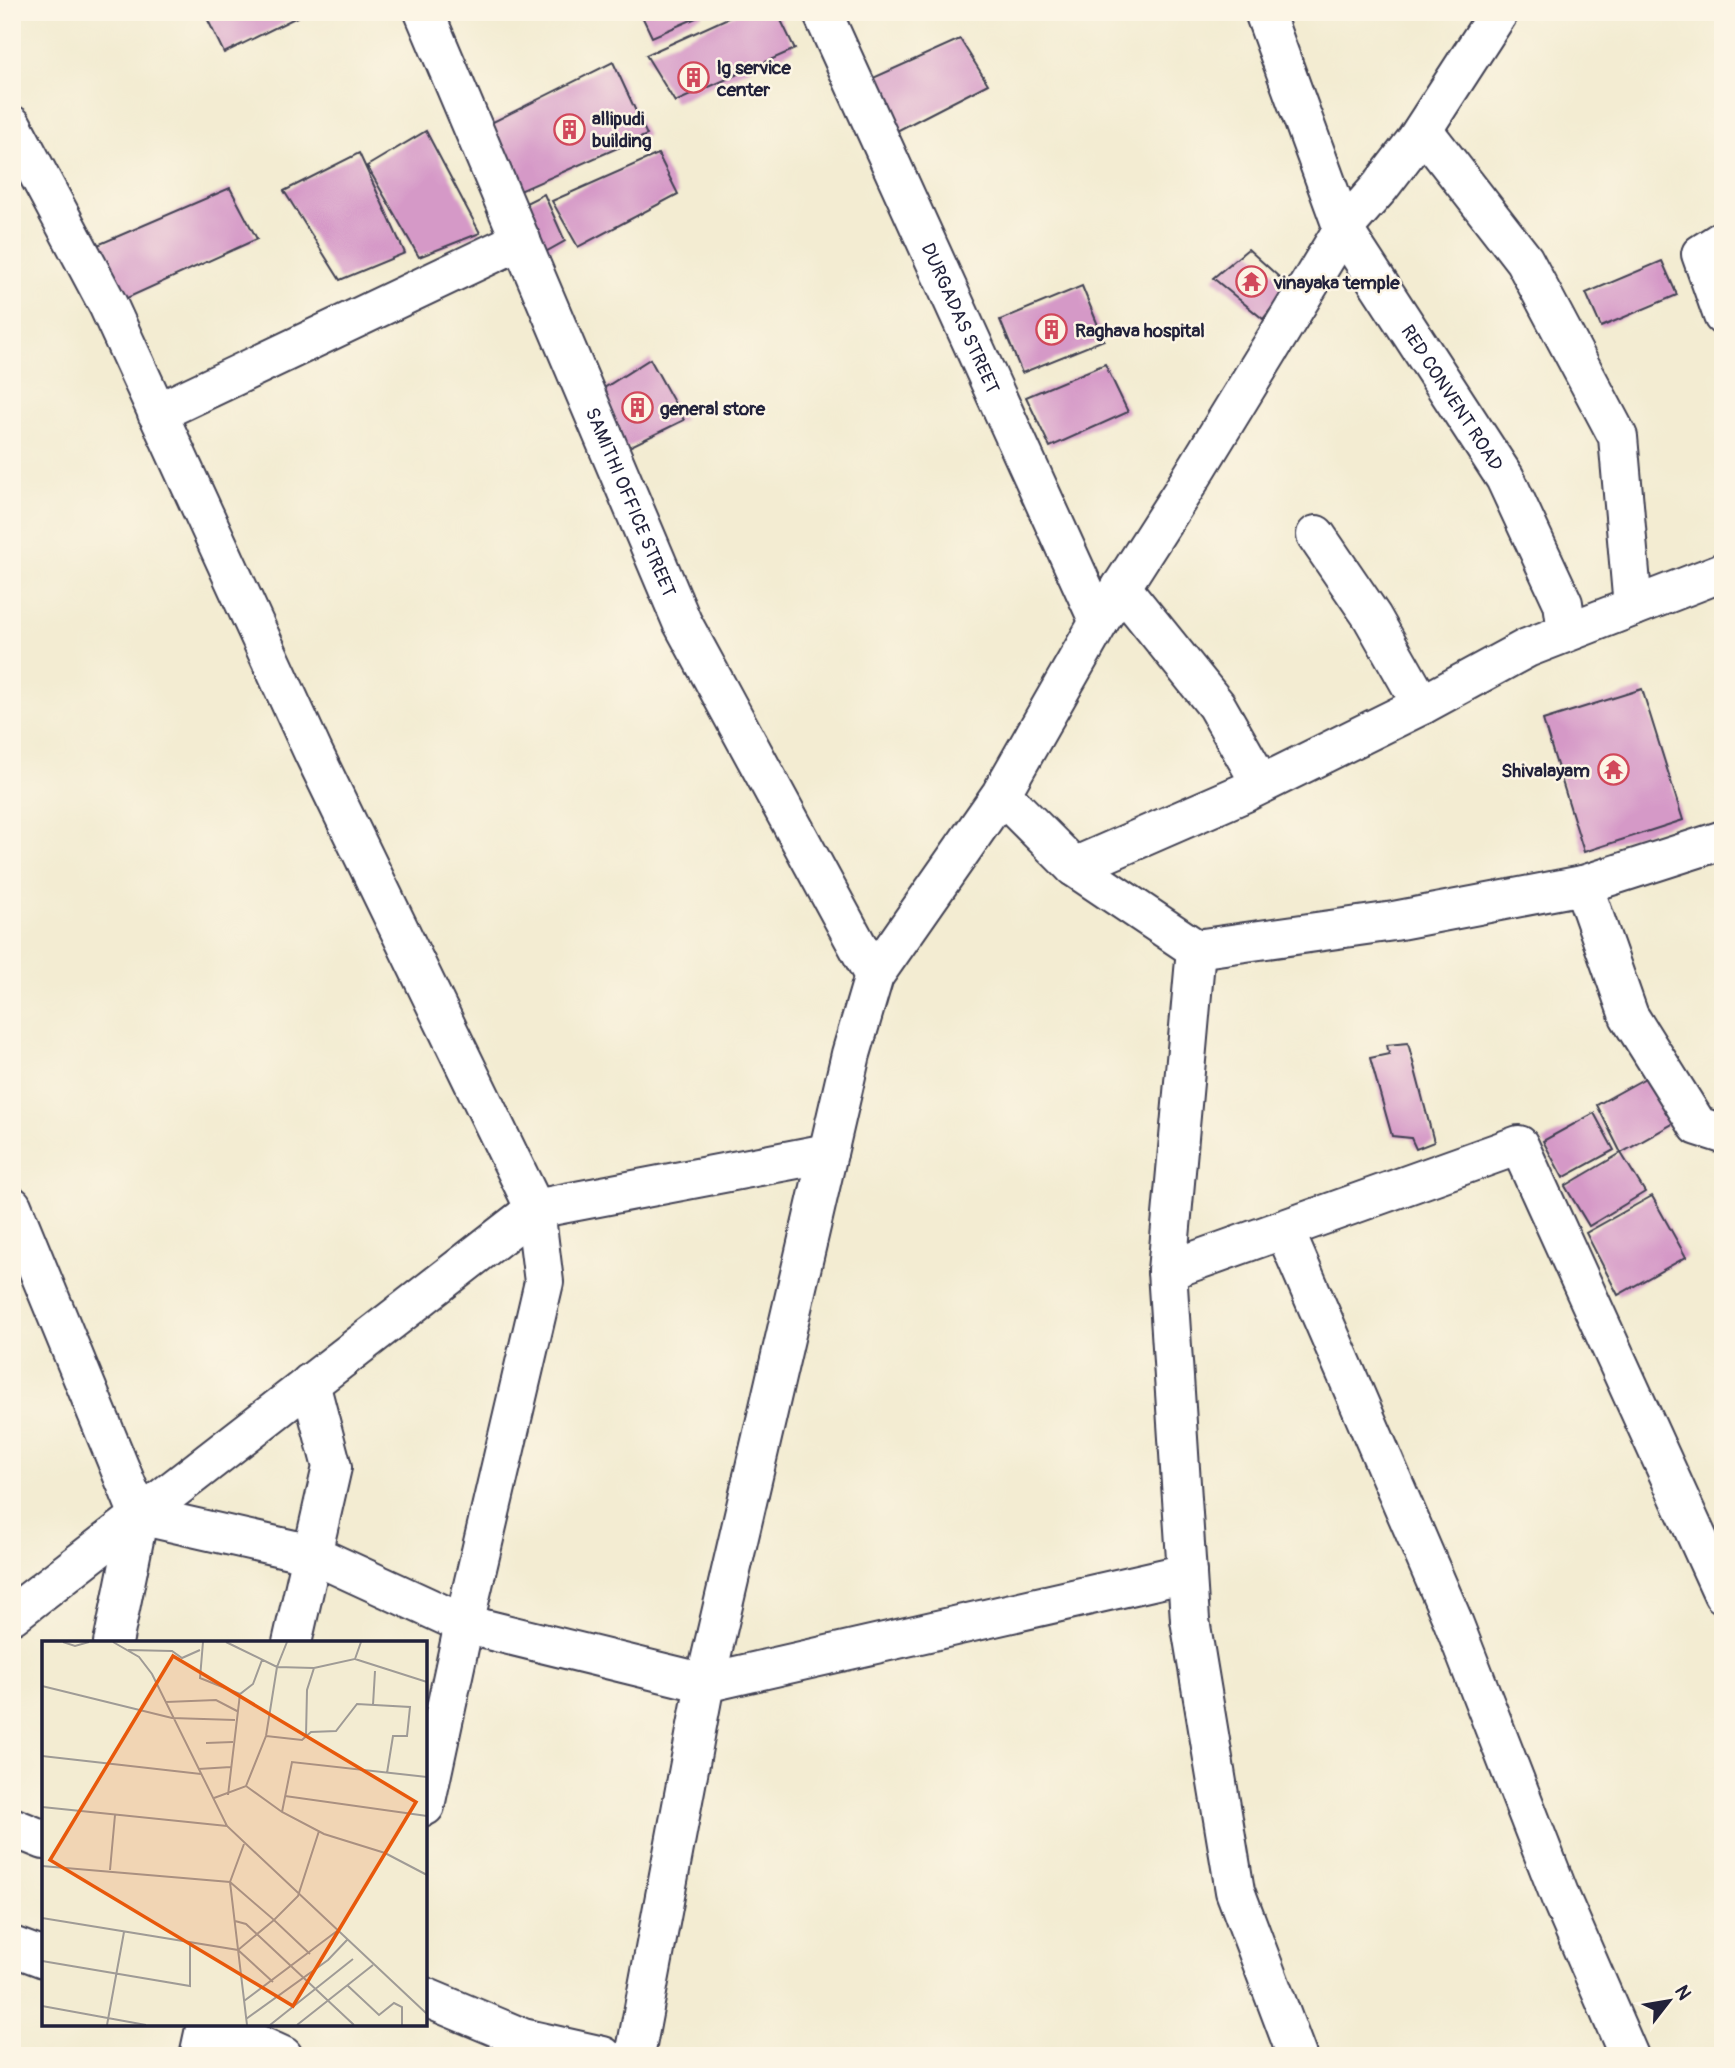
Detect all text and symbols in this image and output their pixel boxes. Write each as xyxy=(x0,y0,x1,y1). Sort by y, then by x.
place label: lg service center xyxy=(716,56,791,102)
building icon: lg service center xyxy=(677,61,711,95)
place label: allipudi building xyxy=(592,107,652,153)
building icon: allipudi building xyxy=(552,112,586,146)
street label: DURGADAS STREET xyxy=(915,239,1005,397)
temple icon: vinayaka temple xyxy=(1234,265,1268,299)
place label: vinayaka temple xyxy=(1273,271,1400,295)
building icon: Raghava hospital xyxy=(1035,313,1069,347)
place label: Raghava hospital xyxy=(1075,319,1205,343)
street label: RED CONVENT ROAD xyxy=(1396,321,1508,476)
building icon: general store xyxy=(620,391,654,425)
place label: general store xyxy=(660,397,766,421)
street label: SAMITHI OFFICE STREET xyxy=(580,404,681,601)
temple icon: Shivalayam xyxy=(1596,753,1630,787)
place label: Shivalayam xyxy=(1501,759,1590,783)
inset map xyxy=(42,1641,427,2026)
north arrow xyxy=(1634,1966,1704,2036)
text: N xyxy=(1669,1981,1696,2005)

